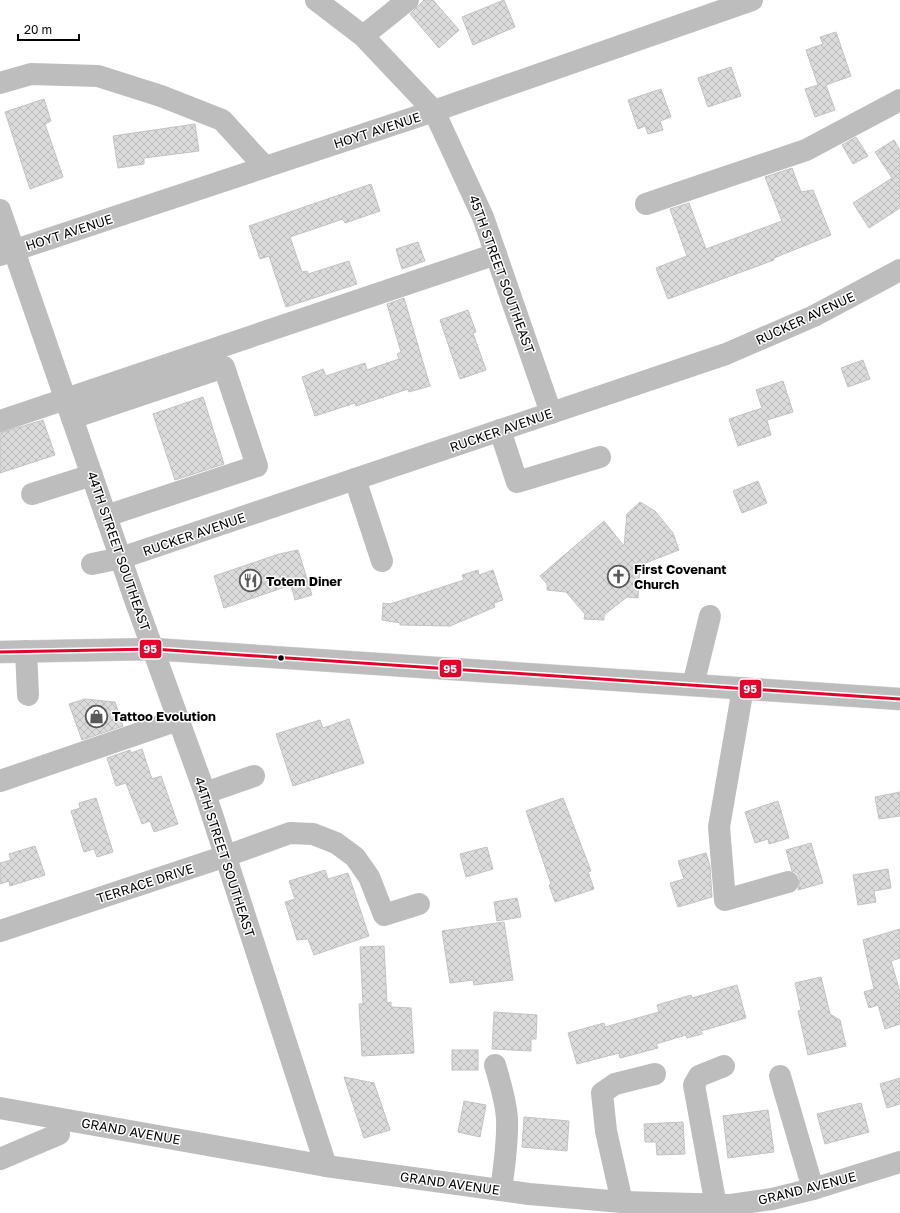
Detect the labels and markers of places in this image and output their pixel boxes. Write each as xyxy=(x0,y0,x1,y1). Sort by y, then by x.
place label: First Covenant Church xyxy=(634,561,726,592)
church icon: First Covenant Church xyxy=(605,563,631,589)
restaurant icon: Totem Diner xyxy=(238,568,264,594)
place label: Totem Diner xyxy=(266,573,342,589)
unlabelled marker xyxy=(276,653,286,663)
shop icon: Tattoo Evolution xyxy=(83,703,109,729)
place label: Tattoo Evolution xyxy=(112,708,216,724)

